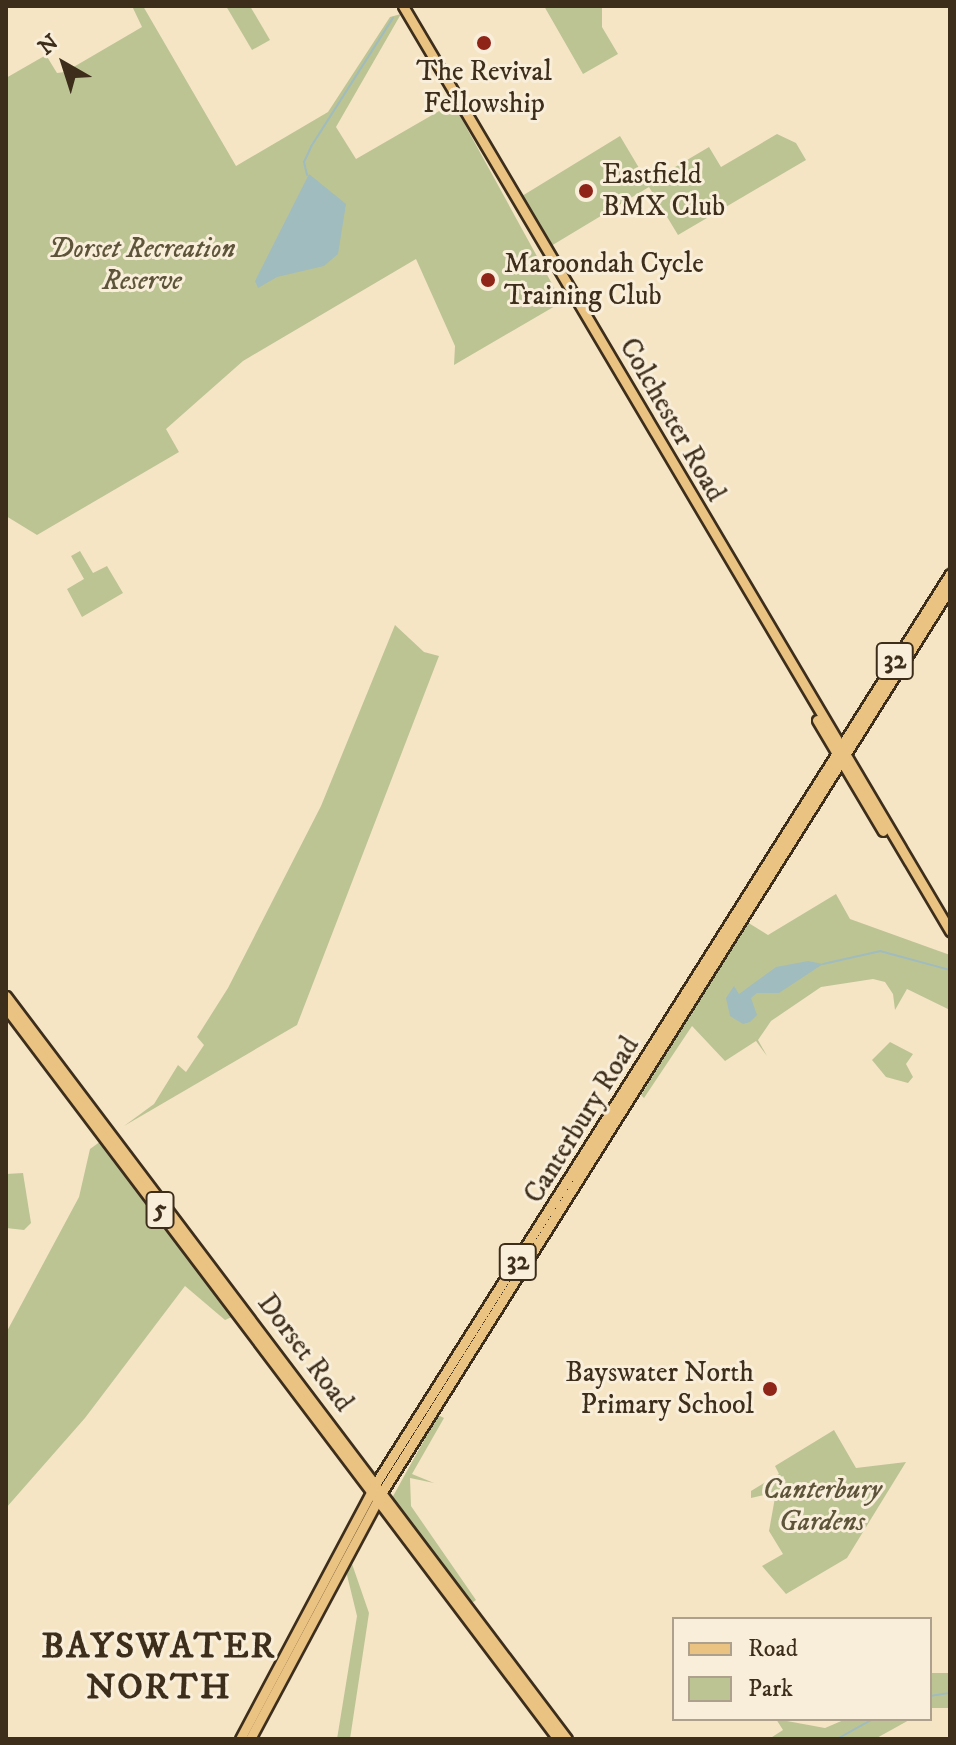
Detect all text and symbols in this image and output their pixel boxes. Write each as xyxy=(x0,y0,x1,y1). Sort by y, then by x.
north arrow xyxy=(24,24,104,104)
text: N xyxy=(33,29,64,61)
marker: The Revival Fellowship xyxy=(475,34,493,52)
place label: The Revival Fellowship xyxy=(416,55,552,121)
place label: Eastfield BMX Club xyxy=(602,158,725,224)
marker: Eastfield BMX Club xyxy=(577,182,595,200)
park label: Dorset Recreation Reserve xyxy=(49,232,235,298)
place label: Maroondah Cycle Training Club xyxy=(504,247,704,313)
marker: Maroondah Cycle Training Club xyxy=(479,271,497,289)
street label: Colchester Road xyxy=(612,332,732,508)
road number: 32 xyxy=(875,639,915,683)
street label: Canterbury Road xyxy=(517,1030,647,1210)
road number: 5 xyxy=(144,1188,176,1232)
road number: 32 xyxy=(498,1240,538,1284)
street label: Dorset Road xyxy=(250,1288,360,1418)
place label: Bayswater North Primary School xyxy=(565,1356,754,1422)
marker: Bayswater North Primary School xyxy=(761,1380,779,1398)
park label: Canterbury Gardens xyxy=(762,1473,882,1539)
legend xyxy=(672,1617,932,1721)
district label: BAYSWATER NORTH xyxy=(41,1624,277,1709)
text: Road xyxy=(748,1634,798,1664)
text: Park xyxy=(748,1674,793,1704)

